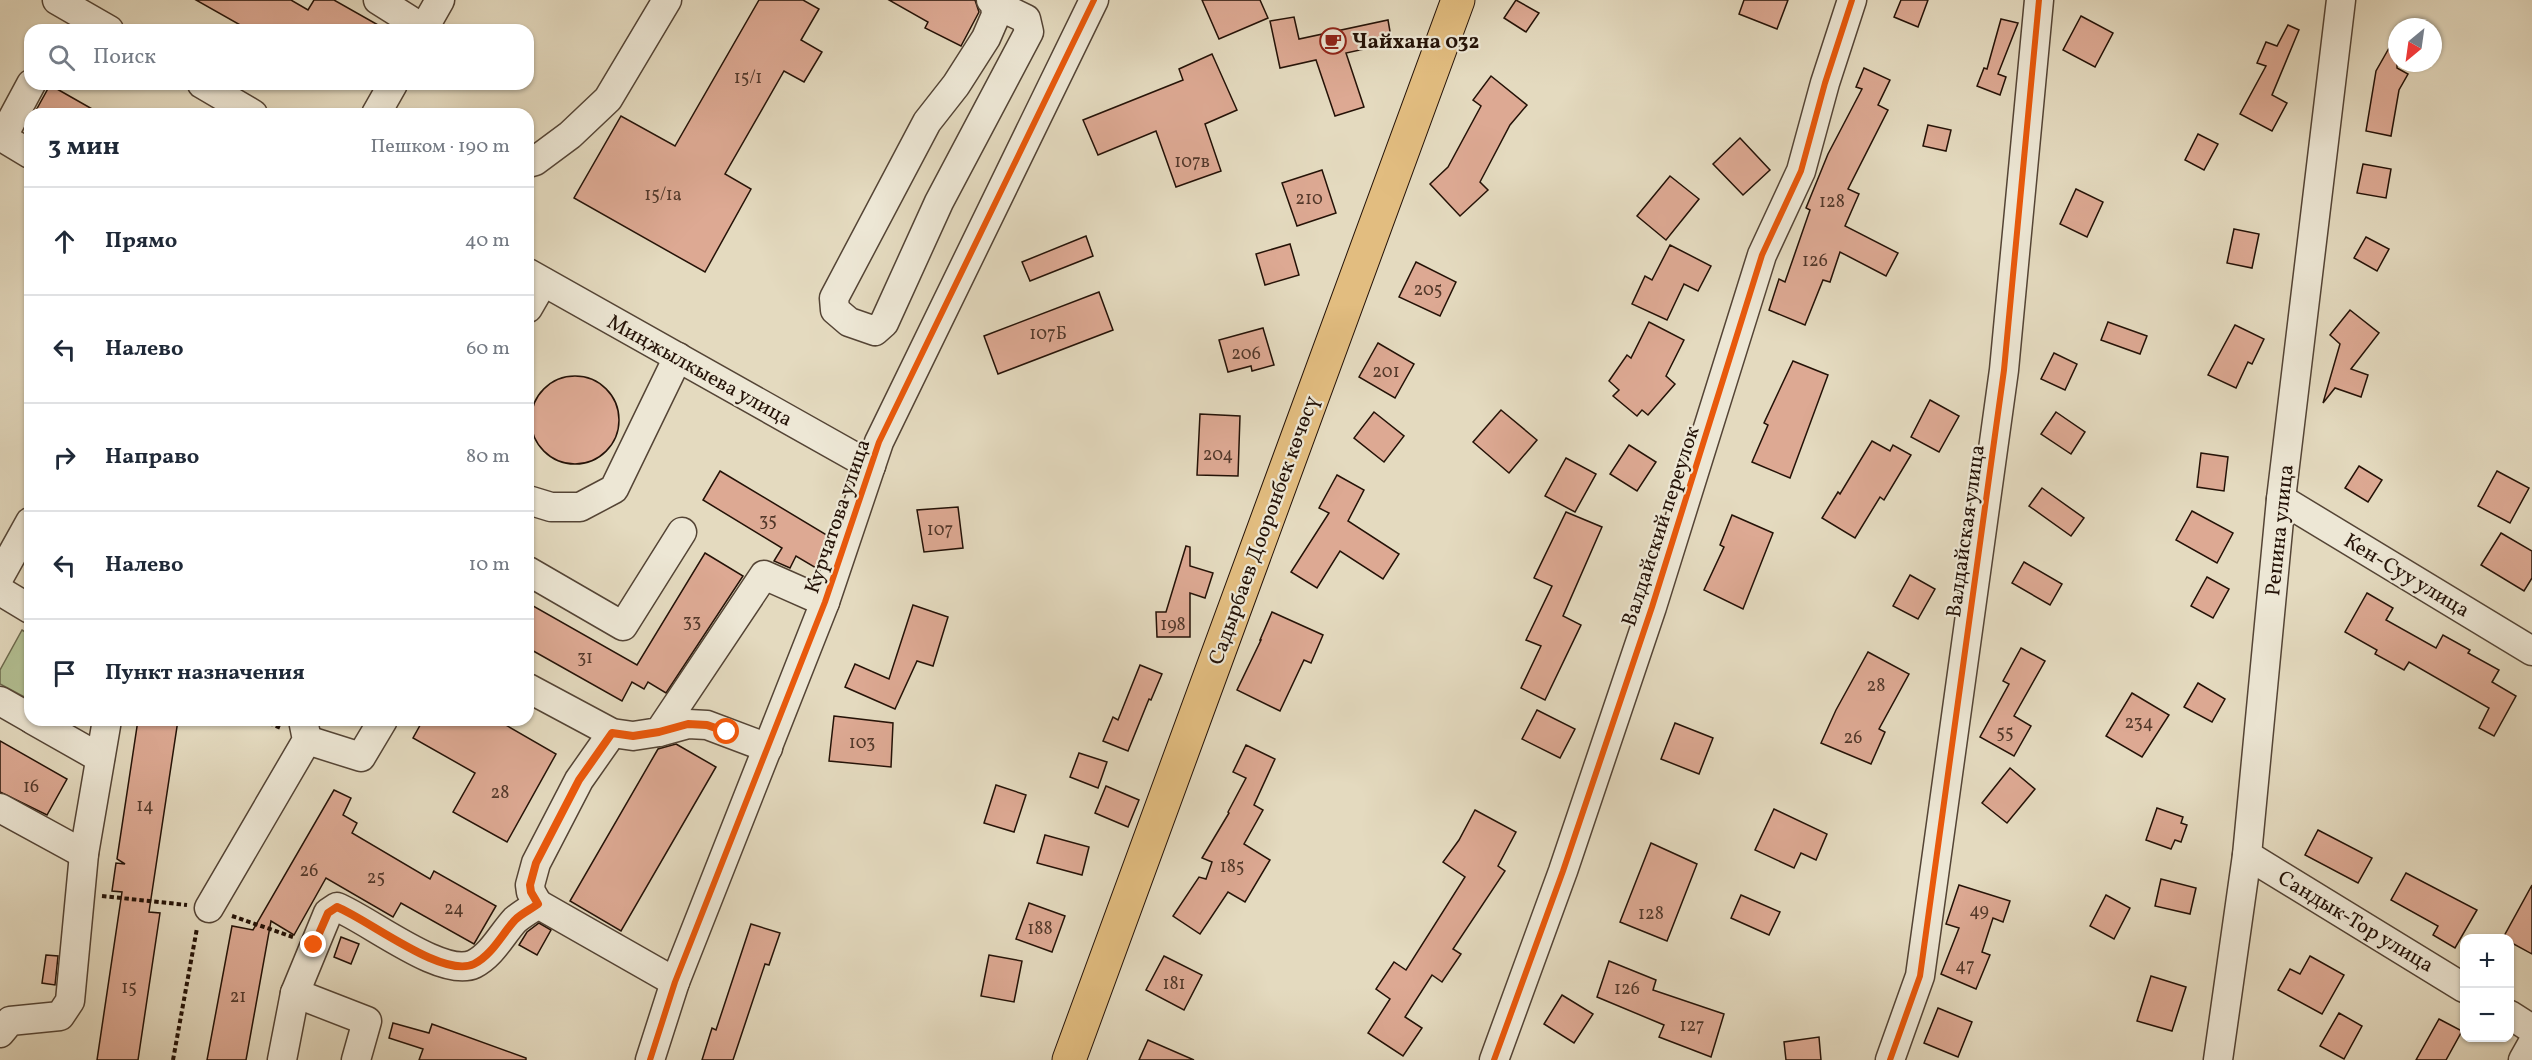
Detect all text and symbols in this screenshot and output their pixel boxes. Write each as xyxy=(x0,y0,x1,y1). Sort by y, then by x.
north arrow xyxy=(2388,18,2442,72)
search box xyxy=(24,24,534,90)
cafe icon: Чайхана 032 xyxy=(1318,26,1348,56)
place label: Чайхана 032 xyxy=(1352,28,1479,57)
icon: search xyxy=(45,41,78,74)
text: Поиск xyxy=(93,42,156,73)
house number: 15/1 xyxy=(734,66,762,91)
text: 3 мин xyxy=(48,129,120,165)
text: Пешком · 190 m xyxy=(370,133,510,161)
house number: 107в xyxy=(1174,150,1210,175)
house number: 15/1а xyxy=(644,183,682,208)
house number: 210 xyxy=(1295,187,1323,212)
house number: 128 xyxy=(1819,190,1845,215)
icon: ahead xyxy=(48,225,81,258)
text: Прямо xyxy=(105,226,177,257)
text: 40 m xyxy=(465,227,510,255)
house number: 126 xyxy=(1802,249,1828,274)
house number: 205 xyxy=(1414,278,1442,303)
street label: Миңжылкыева улица xyxy=(601,308,797,434)
house number: 107Б xyxy=(1029,322,1067,347)
icon: left xyxy=(48,333,81,366)
text: Налево xyxy=(105,334,184,365)
text: 60 m xyxy=(466,335,510,363)
house number: 206 xyxy=(1231,342,1261,367)
house number: 201 xyxy=(1372,360,1400,385)
street label: Садырбаев Дооронбек көчөсү xyxy=(1202,392,1327,669)
street label: Валдайский переулок xyxy=(1615,423,1708,630)
street label: Курчатова улица xyxy=(798,435,878,598)
icon: right xyxy=(48,441,81,474)
text: Направо xyxy=(105,442,199,473)
text: 80 m xyxy=(466,443,510,471)
house number: 204 xyxy=(1203,443,1233,468)
street label: Валдайская улица xyxy=(1940,443,1993,619)
street label: Репина улица xyxy=(2259,463,2302,597)
house number: 35 xyxy=(759,509,777,534)
house number: 107 xyxy=(927,518,953,543)
street label: Кен-Суу улица xyxy=(2338,527,2475,625)
icon: left xyxy=(48,549,81,582)
text: Налево xyxy=(105,550,184,581)
text: 10 m xyxy=(469,551,510,579)
house number: 33 xyxy=(683,610,701,635)
house number: 198 xyxy=(1160,613,1186,638)
house number: 31 xyxy=(577,646,593,671)
icon: arrive xyxy=(48,657,81,690)
text: Пункт назначения xyxy=(105,658,305,689)
house number: 28 xyxy=(1867,674,1885,699)
house number: 234 xyxy=(2124,711,2154,736)
route start xyxy=(713,718,739,744)
house number: 55 xyxy=(1996,721,2014,746)
house number: 26 xyxy=(1844,726,1862,751)
house number: 103 xyxy=(849,731,875,756)
house number: 16 xyxy=(23,775,39,800)
house number: 28 xyxy=(491,781,509,806)
house number: 14 xyxy=(136,794,154,819)
house number: 185 xyxy=(1220,855,1244,880)
house number: 26 xyxy=(300,859,318,884)
street label: Сандык-Тор улица xyxy=(2272,864,2439,980)
house number: 25 xyxy=(367,866,385,891)
house number: 24 xyxy=(444,897,464,922)
house number: 49 xyxy=(1969,899,1989,924)
house number: 128 xyxy=(1638,902,1664,927)
house number: 188 xyxy=(1027,917,1053,942)
route end xyxy=(300,931,326,957)
map controls xyxy=(2460,934,2514,1042)
button: + xyxy=(2460,934,2514,988)
house number: 47 xyxy=(1955,954,1975,979)
house number: 181 xyxy=(1162,972,1186,997)
house number: 15 xyxy=(121,976,137,1001)
house number: 126 xyxy=(1614,977,1640,1002)
house number: 21 xyxy=(230,985,246,1010)
button: − xyxy=(2460,988,2514,1042)
house number: 127 xyxy=(1680,1014,1704,1039)

